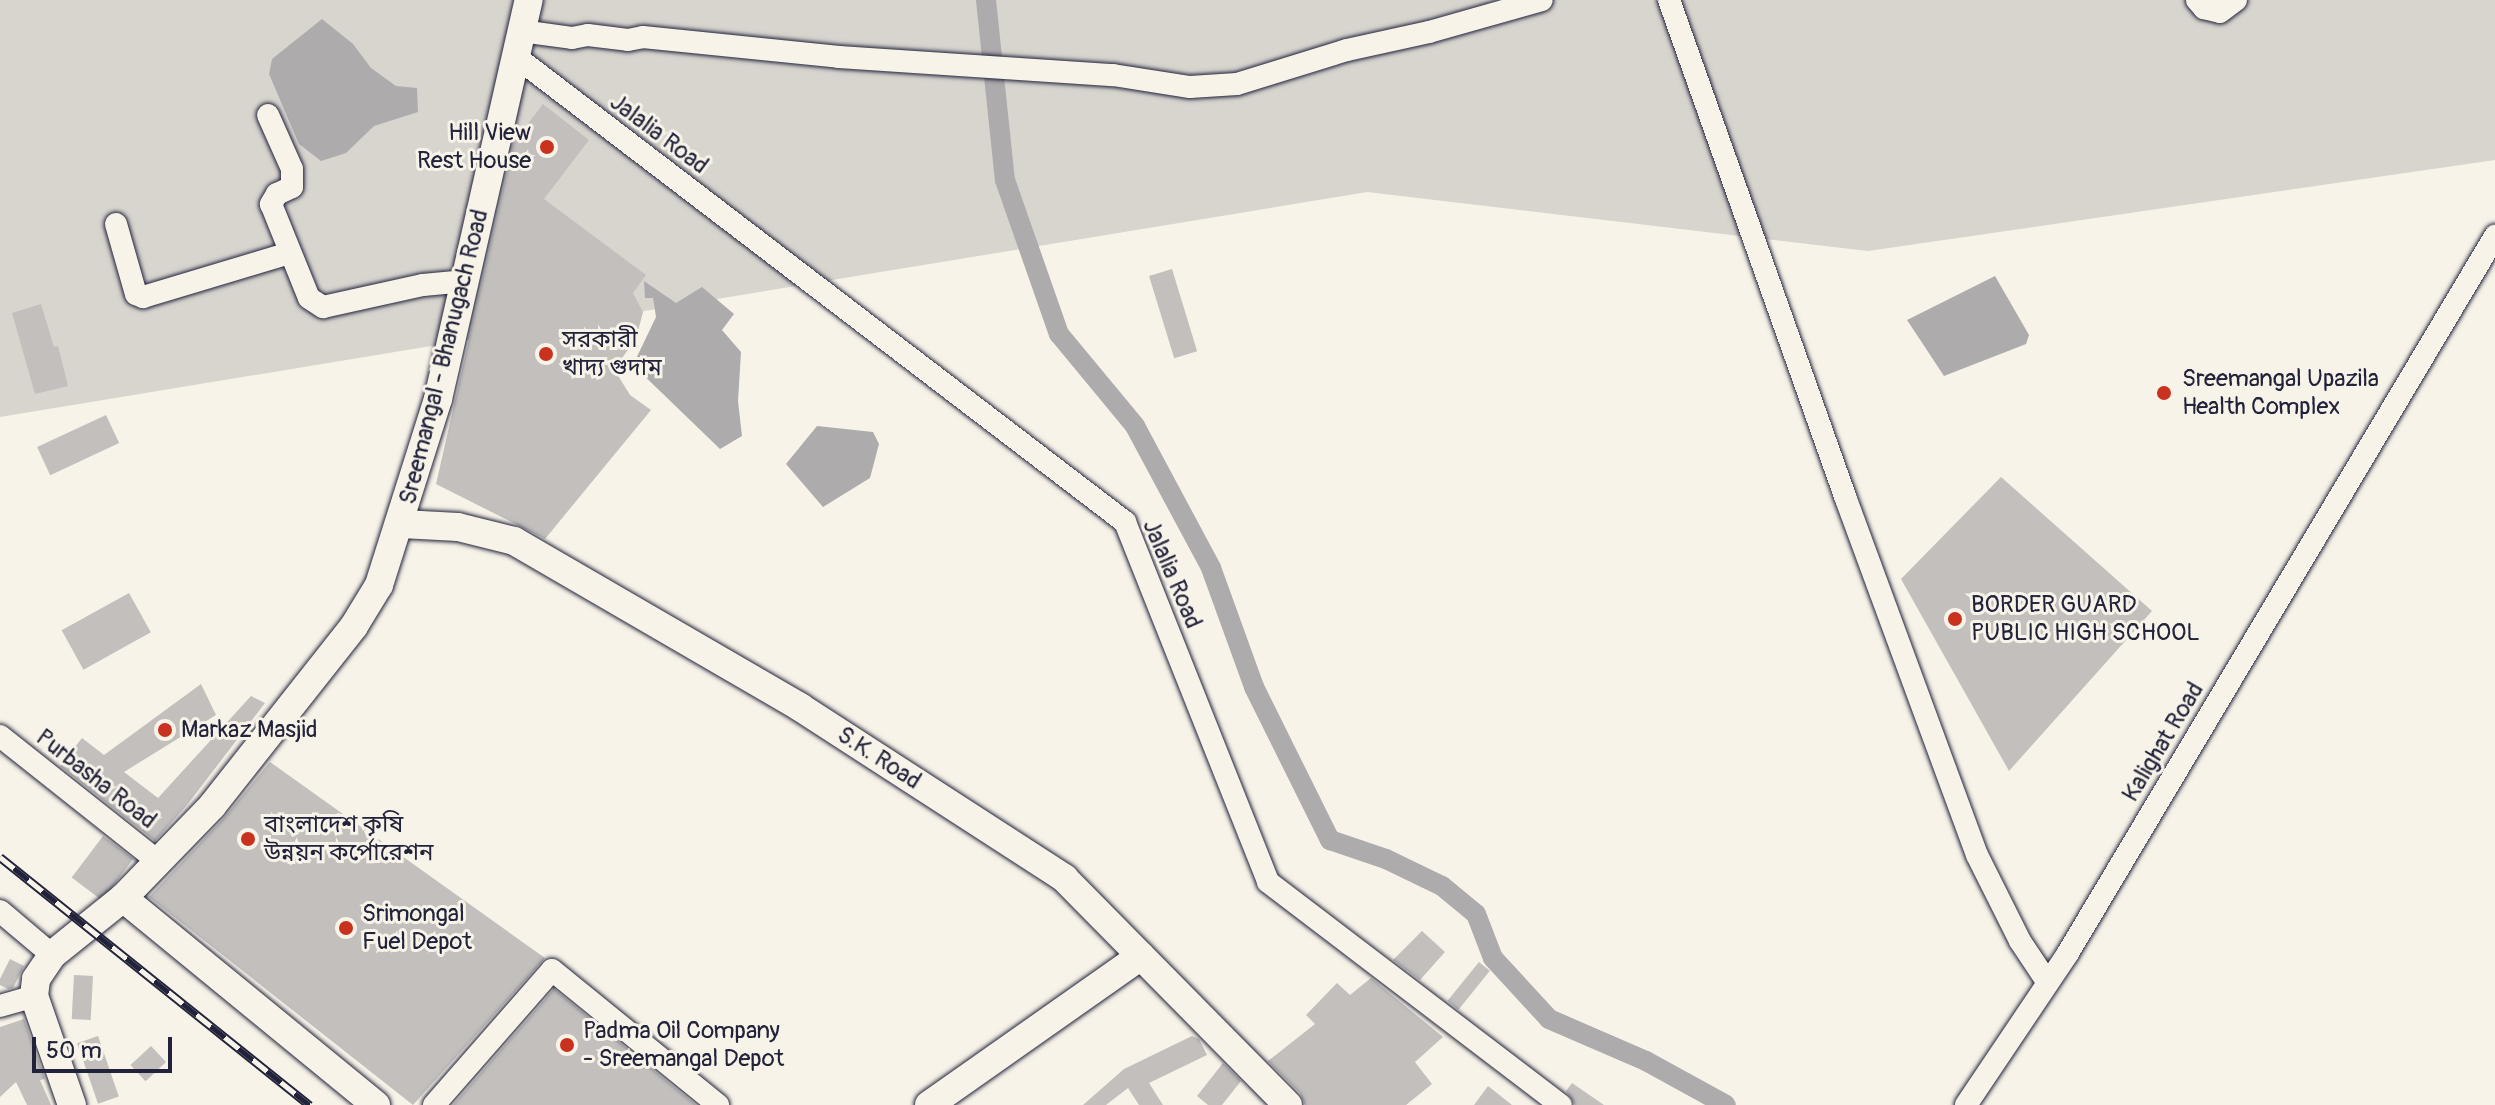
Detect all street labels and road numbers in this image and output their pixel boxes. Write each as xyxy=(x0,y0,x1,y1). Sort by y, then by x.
street label: Jalalia Road xyxy=(604,88,714,180)
street label: Sreemangal - Bhanugach Road xyxy=(393,207,495,507)
street label: Jalalia Road xyxy=(1136,515,1208,633)
street label: Kalighat Road xyxy=(2116,677,2210,807)
street label: S.K. Road xyxy=(832,720,926,796)
street label: Purbasha Road xyxy=(30,723,162,835)

